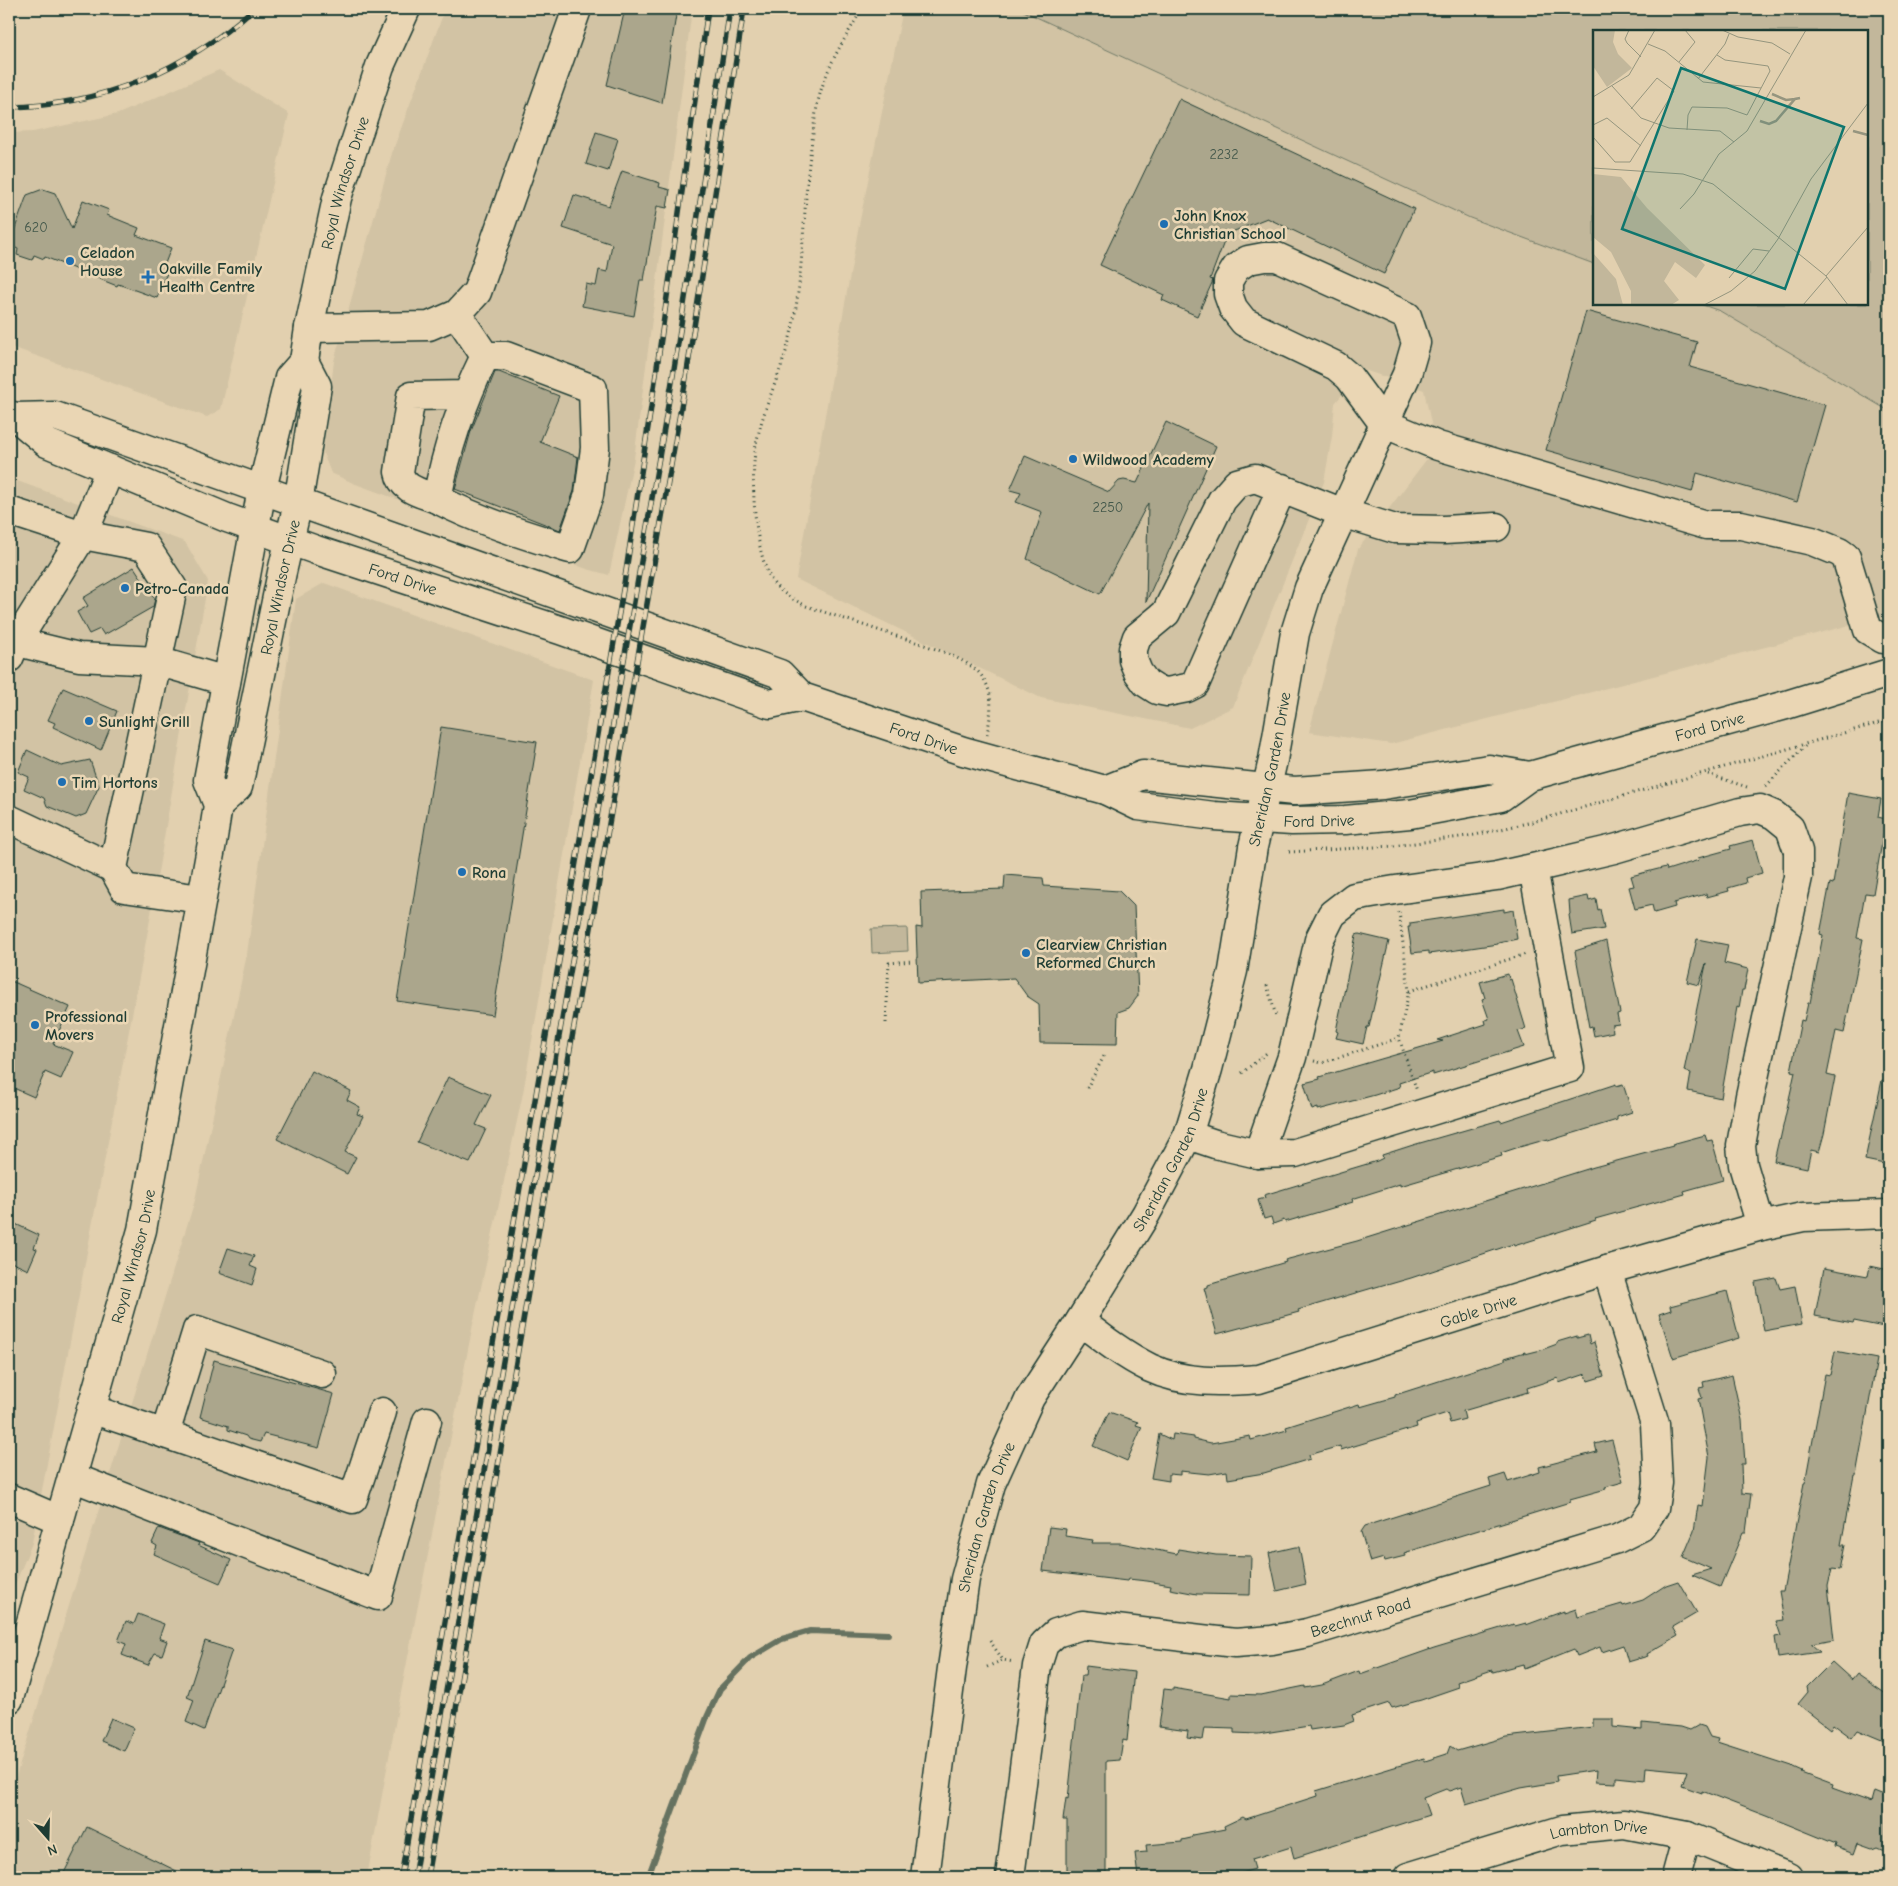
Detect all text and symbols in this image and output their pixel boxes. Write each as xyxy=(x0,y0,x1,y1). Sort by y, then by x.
inset map xyxy=(1593,30,1868,305)
street label: Royal Windsor Drive xyxy=(318,114,373,251)
house number: 2232 xyxy=(1209,146,1239,163)
place label: John Knox Christian School xyxy=(1174,207,1286,243)
marker: John Knox Christian School xyxy=(1158,218,1170,230)
house number: 620 xyxy=(24,219,48,236)
place label: Celadon House xyxy=(80,244,135,280)
marker: Celadon House xyxy=(64,255,76,267)
place label: Oakville Family Health Centre xyxy=(159,260,263,296)
marker: Oakville Family Health Centre xyxy=(141,270,155,284)
place label: Wildwood Academy xyxy=(1083,451,1215,469)
marker: Wildwood Academy xyxy=(1067,453,1079,465)
house number: 2250 xyxy=(1093,499,1123,516)
street label: Royal Windsor Drive xyxy=(257,518,304,657)
street label: Ford Drive xyxy=(366,560,439,599)
place label: Petro-Canada xyxy=(135,580,229,598)
marker: Petro-Canada xyxy=(119,582,131,594)
street label: Sheridan Garden Drive xyxy=(1245,691,1295,848)
street label: Ford Drive xyxy=(1673,709,1746,745)
place label: Sunlight Grill xyxy=(99,713,190,731)
marker: Sunlight Grill xyxy=(83,715,95,727)
street label: Ford Drive xyxy=(887,719,960,759)
place label: Tim Hortons xyxy=(72,774,158,792)
marker: Tim Hortons xyxy=(56,776,68,788)
street label: Ford Drive xyxy=(1283,811,1355,831)
place label: Rona xyxy=(472,864,506,882)
marker: Rona xyxy=(456,866,468,878)
place label: Clearview Christian Reformed Church xyxy=(1036,936,1167,972)
marker: Clearview Christian Reformed Church xyxy=(1020,947,1032,959)
place label: Professional Movers xyxy=(45,1008,127,1044)
marker: Professional Movers xyxy=(29,1019,41,1031)
street label: Sheridan Garden Drive xyxy=(1129,1086,1212,1235)
street label: Royal Windsor Drive xyxy=(108,1188,159,1326)
street label: Gable Drive xyxy=(1438,1291,1519,1332)
street label: Sheridan Garden Drive xyxy=(955,1439,1019,1594)
street label: Beechnut Road xyxy=(1308,1594,1413,1641)
north arrow xyxy=(22,1814,72,1864)
street label: Lambton Drive xyxy=(1548,1816,1649,1843)
text: N xyxy=(45,1840,59,1859)

